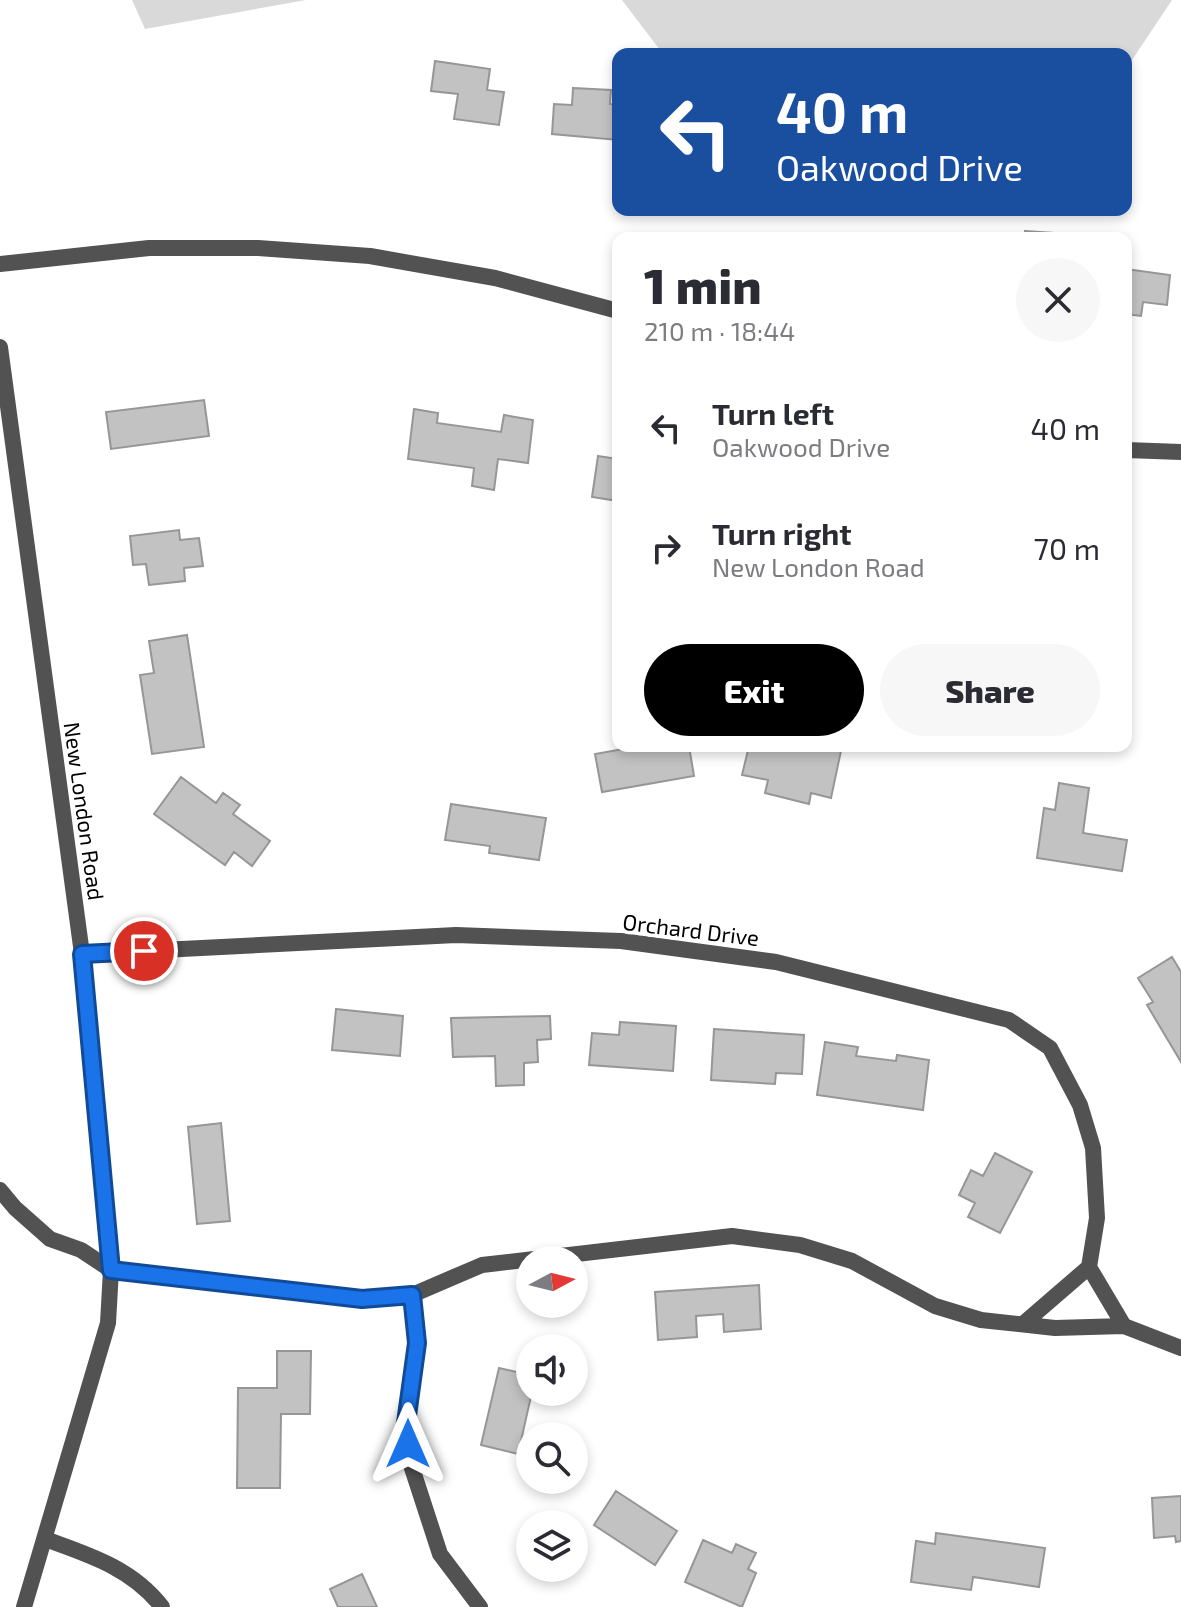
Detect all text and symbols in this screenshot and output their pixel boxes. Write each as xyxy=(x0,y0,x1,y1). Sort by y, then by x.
text: 40 m xyxy=(776,77,908,144)
icon: left xyxy=(644,80,748,184)
text: Oakwood Drive xyxy=(776,145,1023,188)
text: 1 min xyxy=(644,256,762,314)
button: close xyxy=(1016,258,1100,342)
text: 210 m · 18:44 xyxy=(644,315,795,346)
text: Turn left xyxy=(712,395,834,431)
icon: left xyxy=(644,406,688,450)
text: 40 m xyxy=(1030,410,1100,446)
text: Oakwood Drive xyxy=(712,431,890,462)
text: Turn right xyxy=(712,515,852,551)
icon: right xyxy=(644,526,688,570)
text: 70 m xyxy=(1034,530,1100,566)
text: New London Road xyxy=(712,551,925,582)
button: Exit xyxy=(644,644,864,736)
button: Share xyxy=(880,644,1100,736)
street label: New London Road xyxy=(60,720,110,902)
street label: Orchard Drive xyxy=(621,908,761,950)
pin xyxy=(110,917,178,985)
icon: arrive xyxy=(122,929,166,973)
north arrow xyxy=(516,1246,588,1318)
map controls xyxy=(516,1246,588,1582)
button: sound xyxy=(516,1334,588,1406)
position arrow xyxy=(366,1402,450,1486)
button: search xyxy=(516,1422,588,1494)
button: layers xyxy=(516,1510,588,1582)

